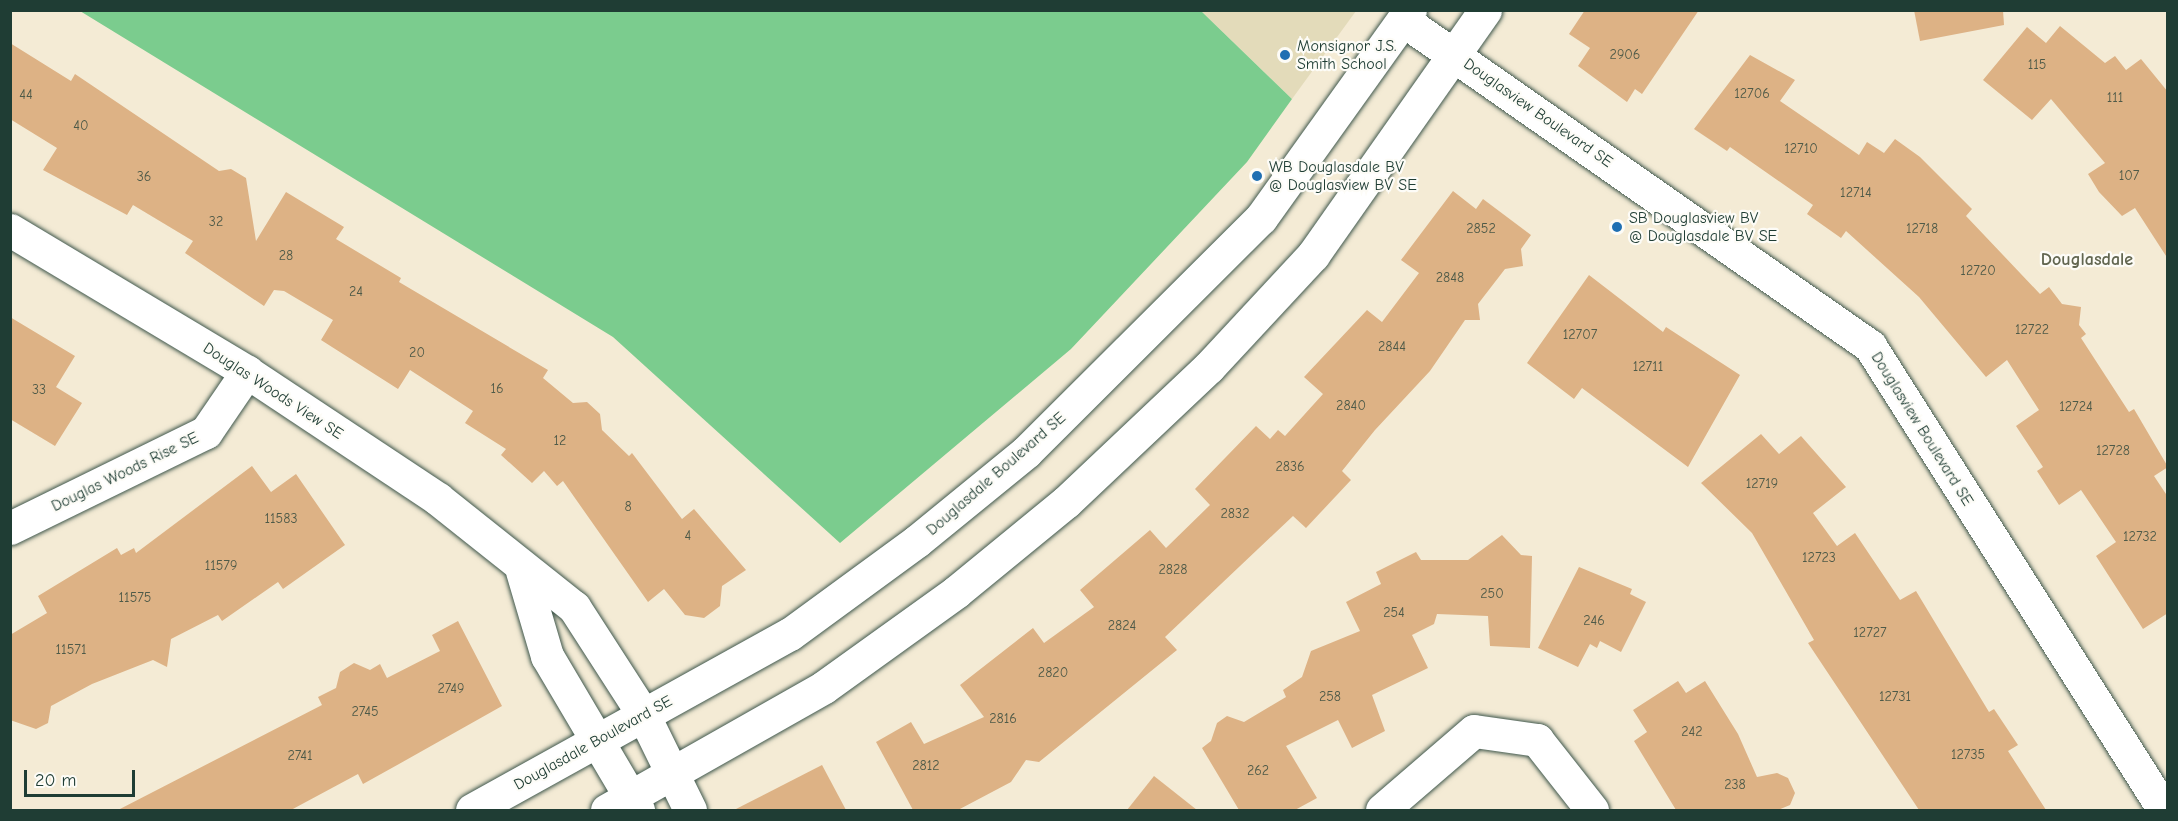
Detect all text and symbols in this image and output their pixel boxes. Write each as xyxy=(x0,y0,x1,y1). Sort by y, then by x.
place label: Monsignor J.S. Smith School xyxy=(1297,36,1397,74)
house number: 2906 xyxy=(1610,47,1640,63)
marker: Monsignor J.S. Smith School xyxy=(1278,48,1292,62)
street label: Douglasview Boulevard SE xyxy=(1460,54,1616,172)
house number: 115 xyxy=(2028,57,2046,73)
house number: 12706 xyxy=(1734,86,1770,102)
house number: 44 xyxy=(19,87,33,103)
house number: 111 xyxy=(2107,90,2123,106)
house number: 40 xyxy=(73,118,89,134)
house number: 12710 xyxy=(1784,141,1818,157)
place label: WB Douglasdale BV @ Douglasview BV SE xyxy=(1269,157,1417,195)
house number: 107 xyxy=(2119,168,2139,184)
house number: 36 xyxy=(137,169,151,185)
marker: WB Douglasdale BV @ Douglasview BV SE xyxy=(1250,169,1264,183)
house number: 12714 xyxy=(1840,185,1872,201)
place label: SB Douglasview BV @ Douglasdale BV SE xyxy=(1629,208,1777,246)
house number: 32 xyxy=(209,214,223,230)
marker: SB Douglasview BV @ Douglasdale BV SE xyxy=(1610,220,1624,234)
house number: 2852 xyxy=(1466,221,1496,237)
house number: 12718 xyxy=(1906,221,1938,237)
house number: 28 xyxy=(279,248,293,264)
district label: Douglasdale xyxy=(2041,249,2133,271)
house number: 12720 xyxy=(1960,263,1996,279)
house number: 2848 xyxy=(1436,270,1464,286)
house number: 24 xyxy=(349,284,363,300)
house number: 12722 xyxy=(2015,322,2049,338)
house number: 12707 xyxy=(1563,327,1597,343)
street label: Douglas Woods View SE xyxy=(199,339,347,443)
house number: 2844 xyxy=(1378,339,1406,355)
house number: 20 xyxy=(409,345,425,361)
street label: Douglasview Boulevard SE xyxy=(1867,349,1977,509)
house number: 12711 xyxy=(1633,359,1663,375)
house number: 16 xyxy=(490,381,504,397)
house number: 33 xyxy=(32,382,46,398)
house number: 2840 xyxy=(1336,398,1366,414)
house number: 12724 xyxy=(2059,399,2093,415)
street label: Douglasdale Boulevard SE xyxy=(923,408,1069,540)
street label: Douglas Woods Rise SE xyxy=(48,428,202,516)
house number: 12 xyxy=(554,433,566,449)
house number: 12728 xyxy=(2096,443,2130,459)
house number: 2836 xyxy=(1275,459,1305,475)
house number: 12719 xyxy=(1746,476,1778,492)
house number: 8 xyxy=(624,499,632,515)
house number: 2832 xyxy=(1221,506,1249,522)
house number: 11583 xyxy=(265,511,297,527)
house number: 4 xyxy=(685,528,691,544)
house number: 12732 xyxy=(2123,529,2157,545)
house number: 12723 xyxy=(1802,550,1836,566)
house number: 11579 xyxy=(205,558,237,574)
house number: 2828 xyxy=(1158,562,1188,578)
house number: 250 xyxy=(1480,586,1504,602)
house number: 11575 xyxy=(119,590,151,606)
house number: 254 xyxy=(1383,605,1405,621)
house number: 246 xyxy=(1583,613,1605,629)
house number: 2824 xyxy=(1108,618,1136,634)
house number: 12727 xyxy=(1853,625,1887,641)
house number: 11571 xyxy=(56,642,86,658)
house number: 2820 xyxy=(1038,665,1068,681)
house number: 2749 xyxy=(437,681,465,697)
house number: 258 xyxy=(1319,689,1341,705)
house number: 12731 xyxy=(1879,689,1911,705)
street label: Douglasdale Boulevard SE xyxy=(510,691,676,795)
house number: 2745 xyxy=(351,704,379,720)
house number: 2816 xyxy=(989,711,1017,727)
house number: 242 xyxy=(1681,724,1703,740)
house number: 12735 xyxy=(1951,747,1985,763)
house number: 2741 xyxy=(287,748,313,764)
scale bar xyxy=(27,758,138,796)
house number: 2812 xyxy=(912,758,940,774)
house number: 262 xyxy=(1247,763,1269,779)
text: 20 m xyxy=(35,770,76,791)
house number: 238 xyxy=(1724,777,1746,793)

